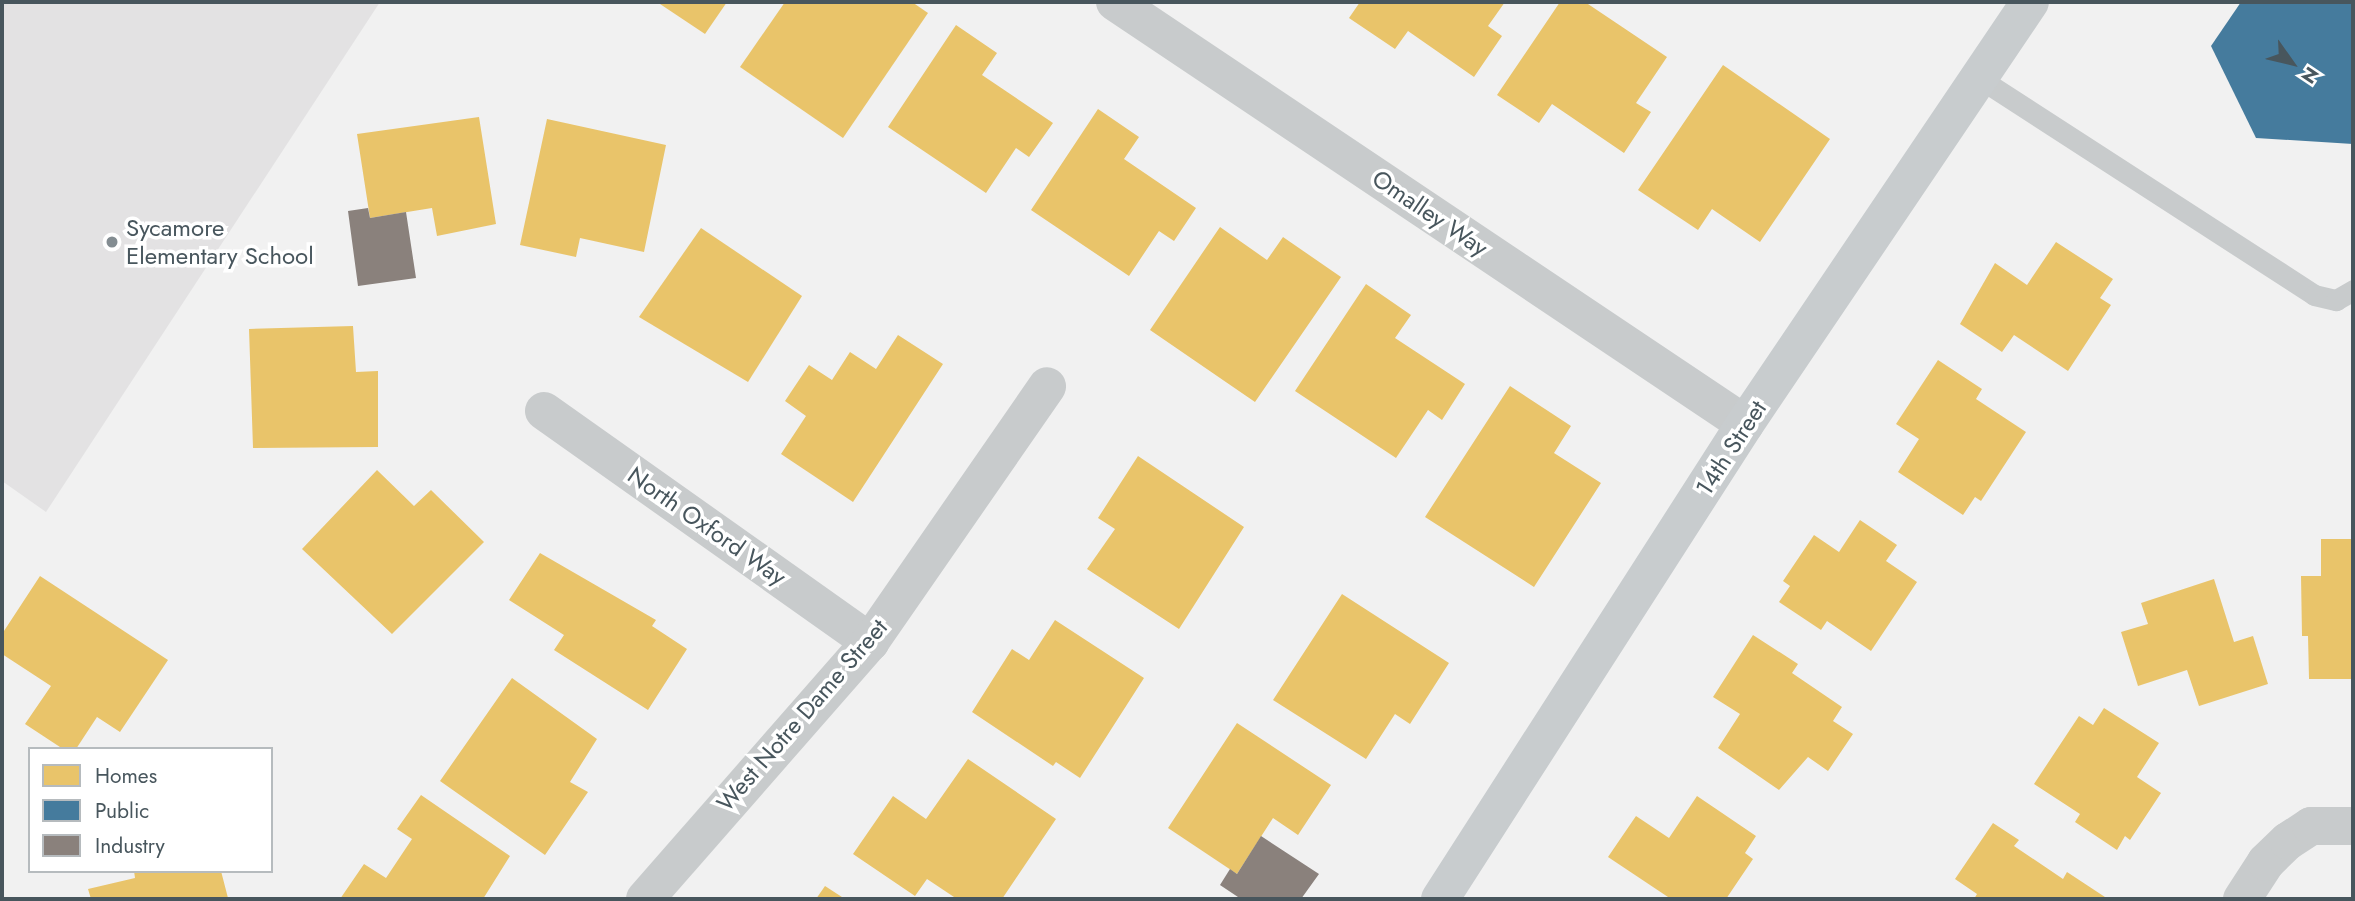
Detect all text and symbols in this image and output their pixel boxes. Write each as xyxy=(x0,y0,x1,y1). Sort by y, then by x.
north arrow xyxy=(2257,28,2327,98)
text: N xyxy=(2294,61,2325,89)
street label: Omalley Way xyxy=(1367,164,1493,262)
place label: Sycamore Elementary School xyxy=(126,214,314,270)
marker: Sycamore Elementary School xyxy=(104,234,120,250)
street label: 14th Street xyxy=(1690,395,1772,501)
street label: North Oxford Way xyxy=(622,461,792,591)
street label: West Notre Dame Street xyxy=(711,613,893,817)
legend xyxy=(28,747,273,873)
text: Homes xyxy=(95,761,157,791)
text: Public xyxy=(95,796,149,826)
text: Industry xyxy=(95,831,165,861)

